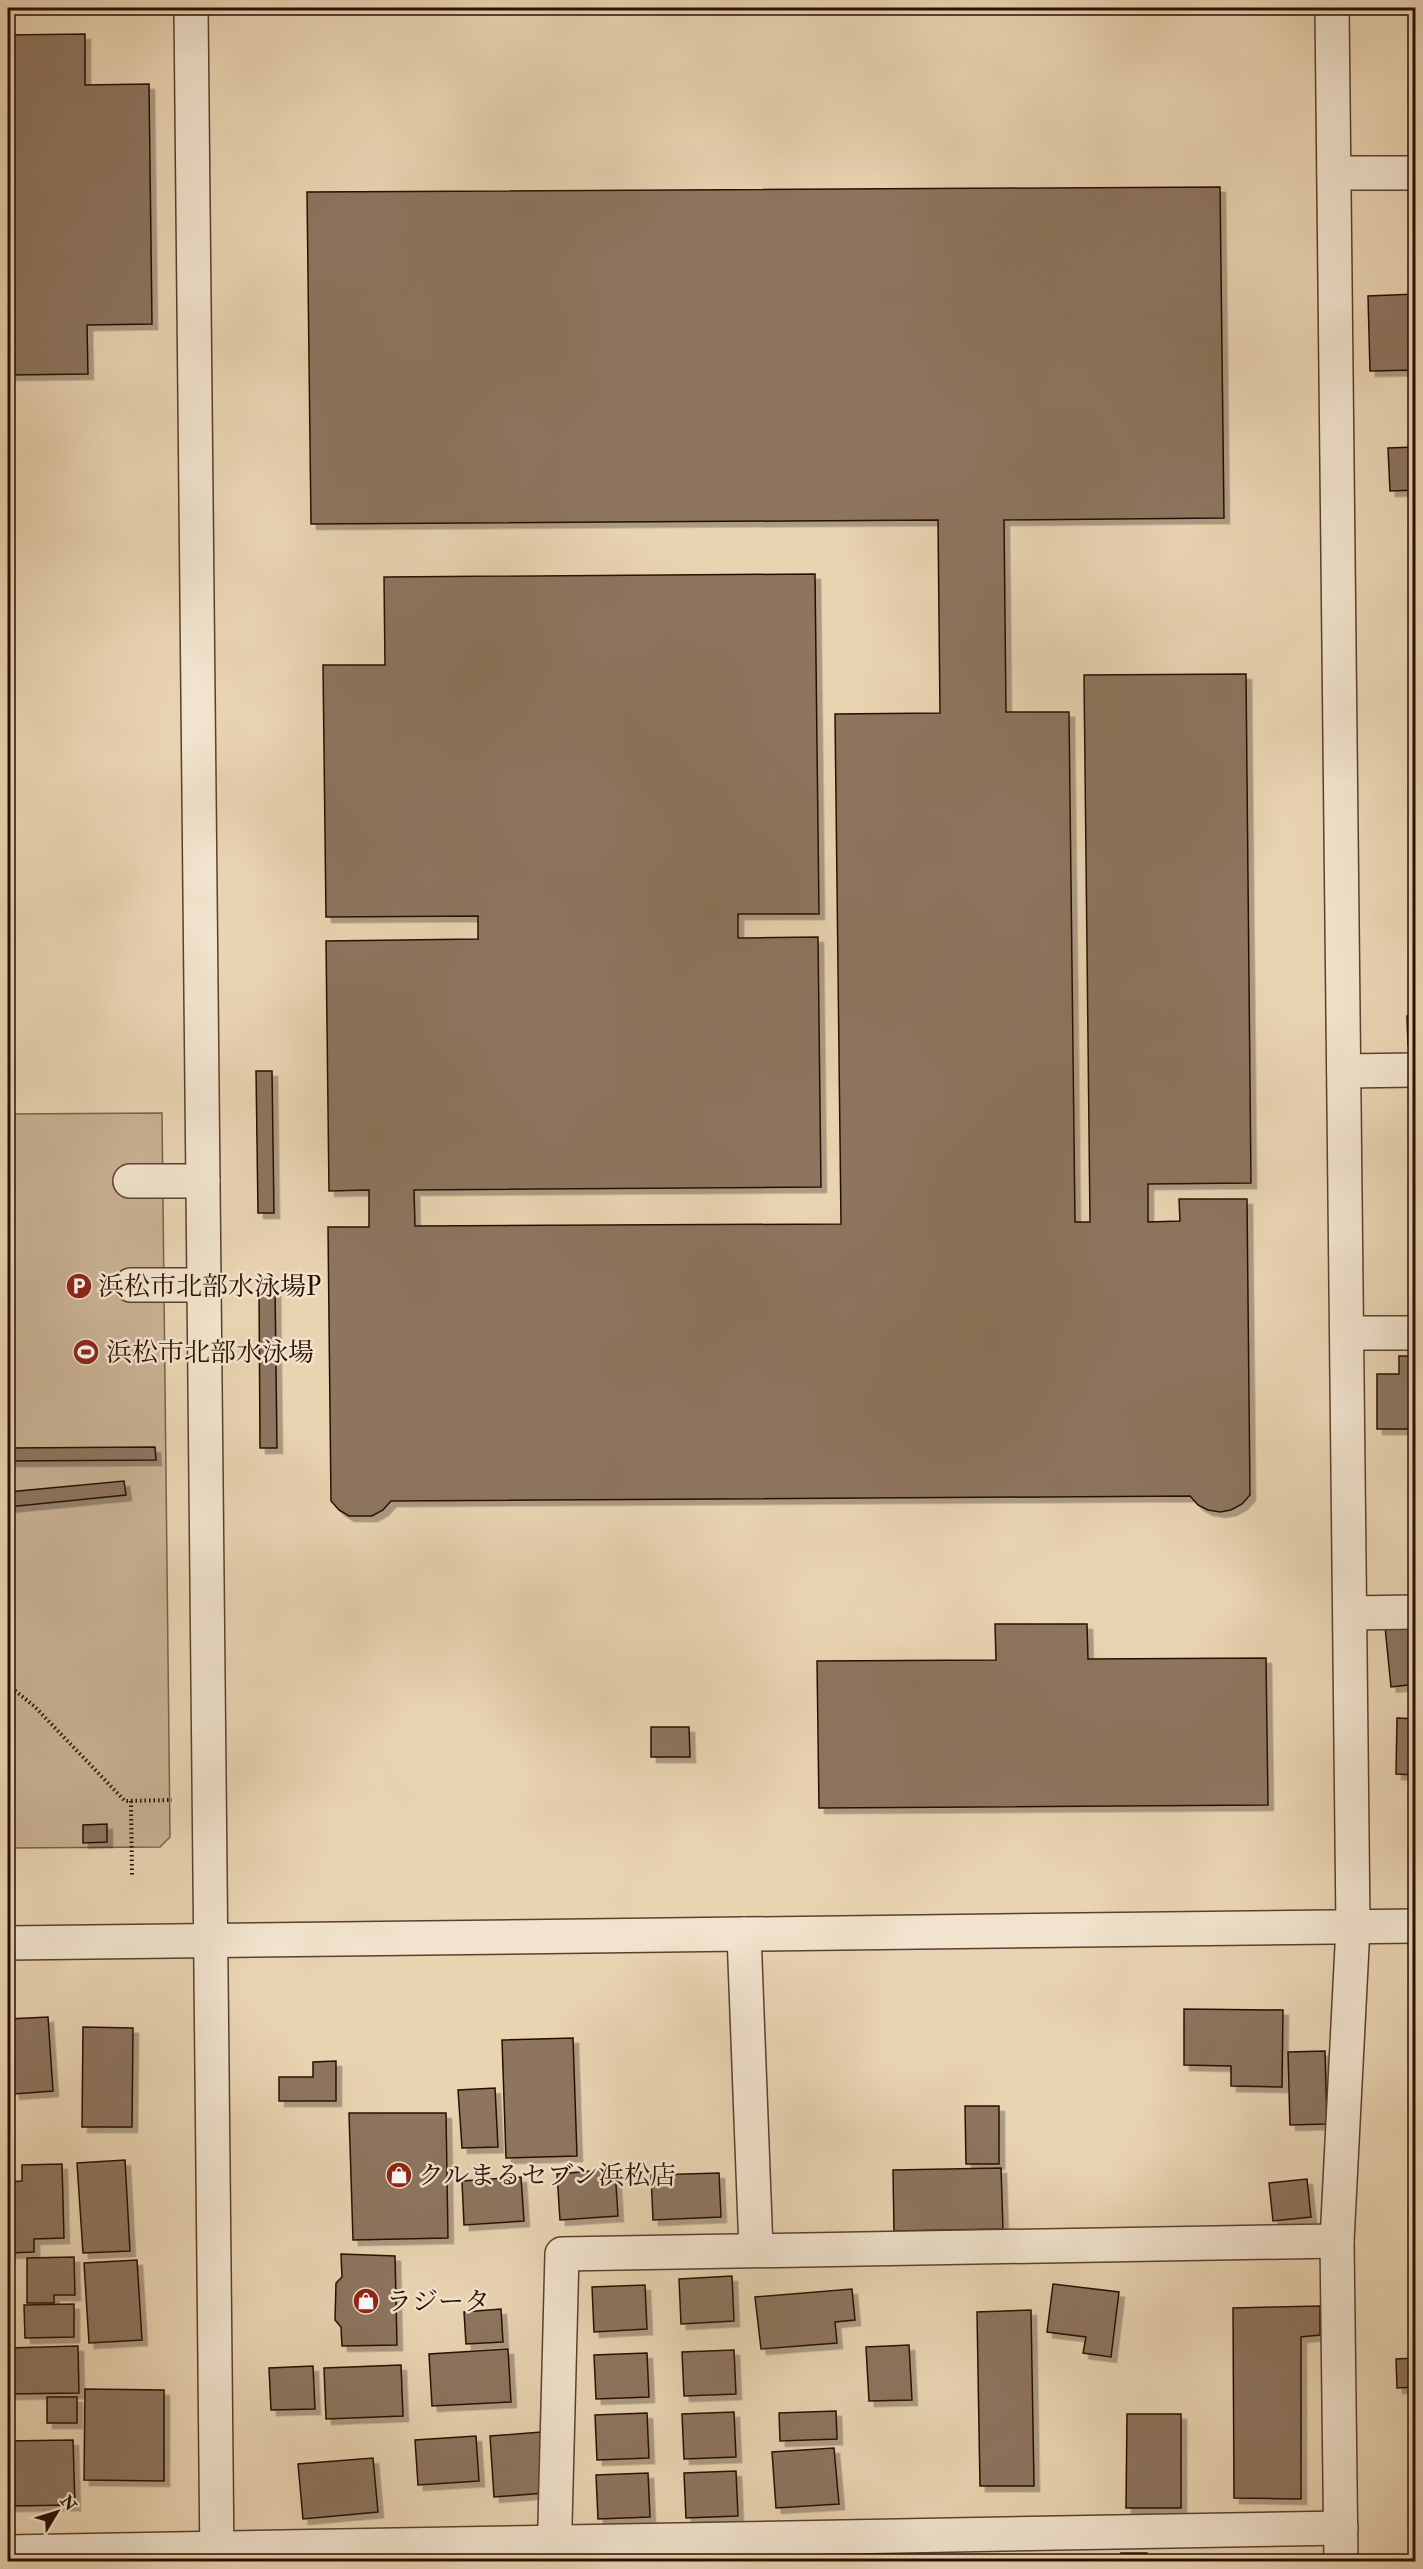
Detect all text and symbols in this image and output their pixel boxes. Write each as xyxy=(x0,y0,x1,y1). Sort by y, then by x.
parking icon: 浜松市北部水泳場P xyxy=(64,1271,94,1301)
place label: 浜松市北部水泳場P xyxy=(98,1271,321,1303)
sports icon: 浜松市北部水泳場 xyxy=(71,1337,101,1367)
place label: 浜松市北部水泳場 xyxy=(106,1337,314,1369)
shop icon: クルまるセブン浜松店 xyxy=(384,2160,414,2190)
place label: クルまるセブン浜松店 xyxy=(418,2160,676,2192)
shop icon: ラジータ xyxy=(351,2286,381,2316)
place label: ラジータ xyxy=(386,2286,490,2318)
north arrow xyxy=(27,2482,87,2542)
text: N xyxy=(55,2491,81,2516)

